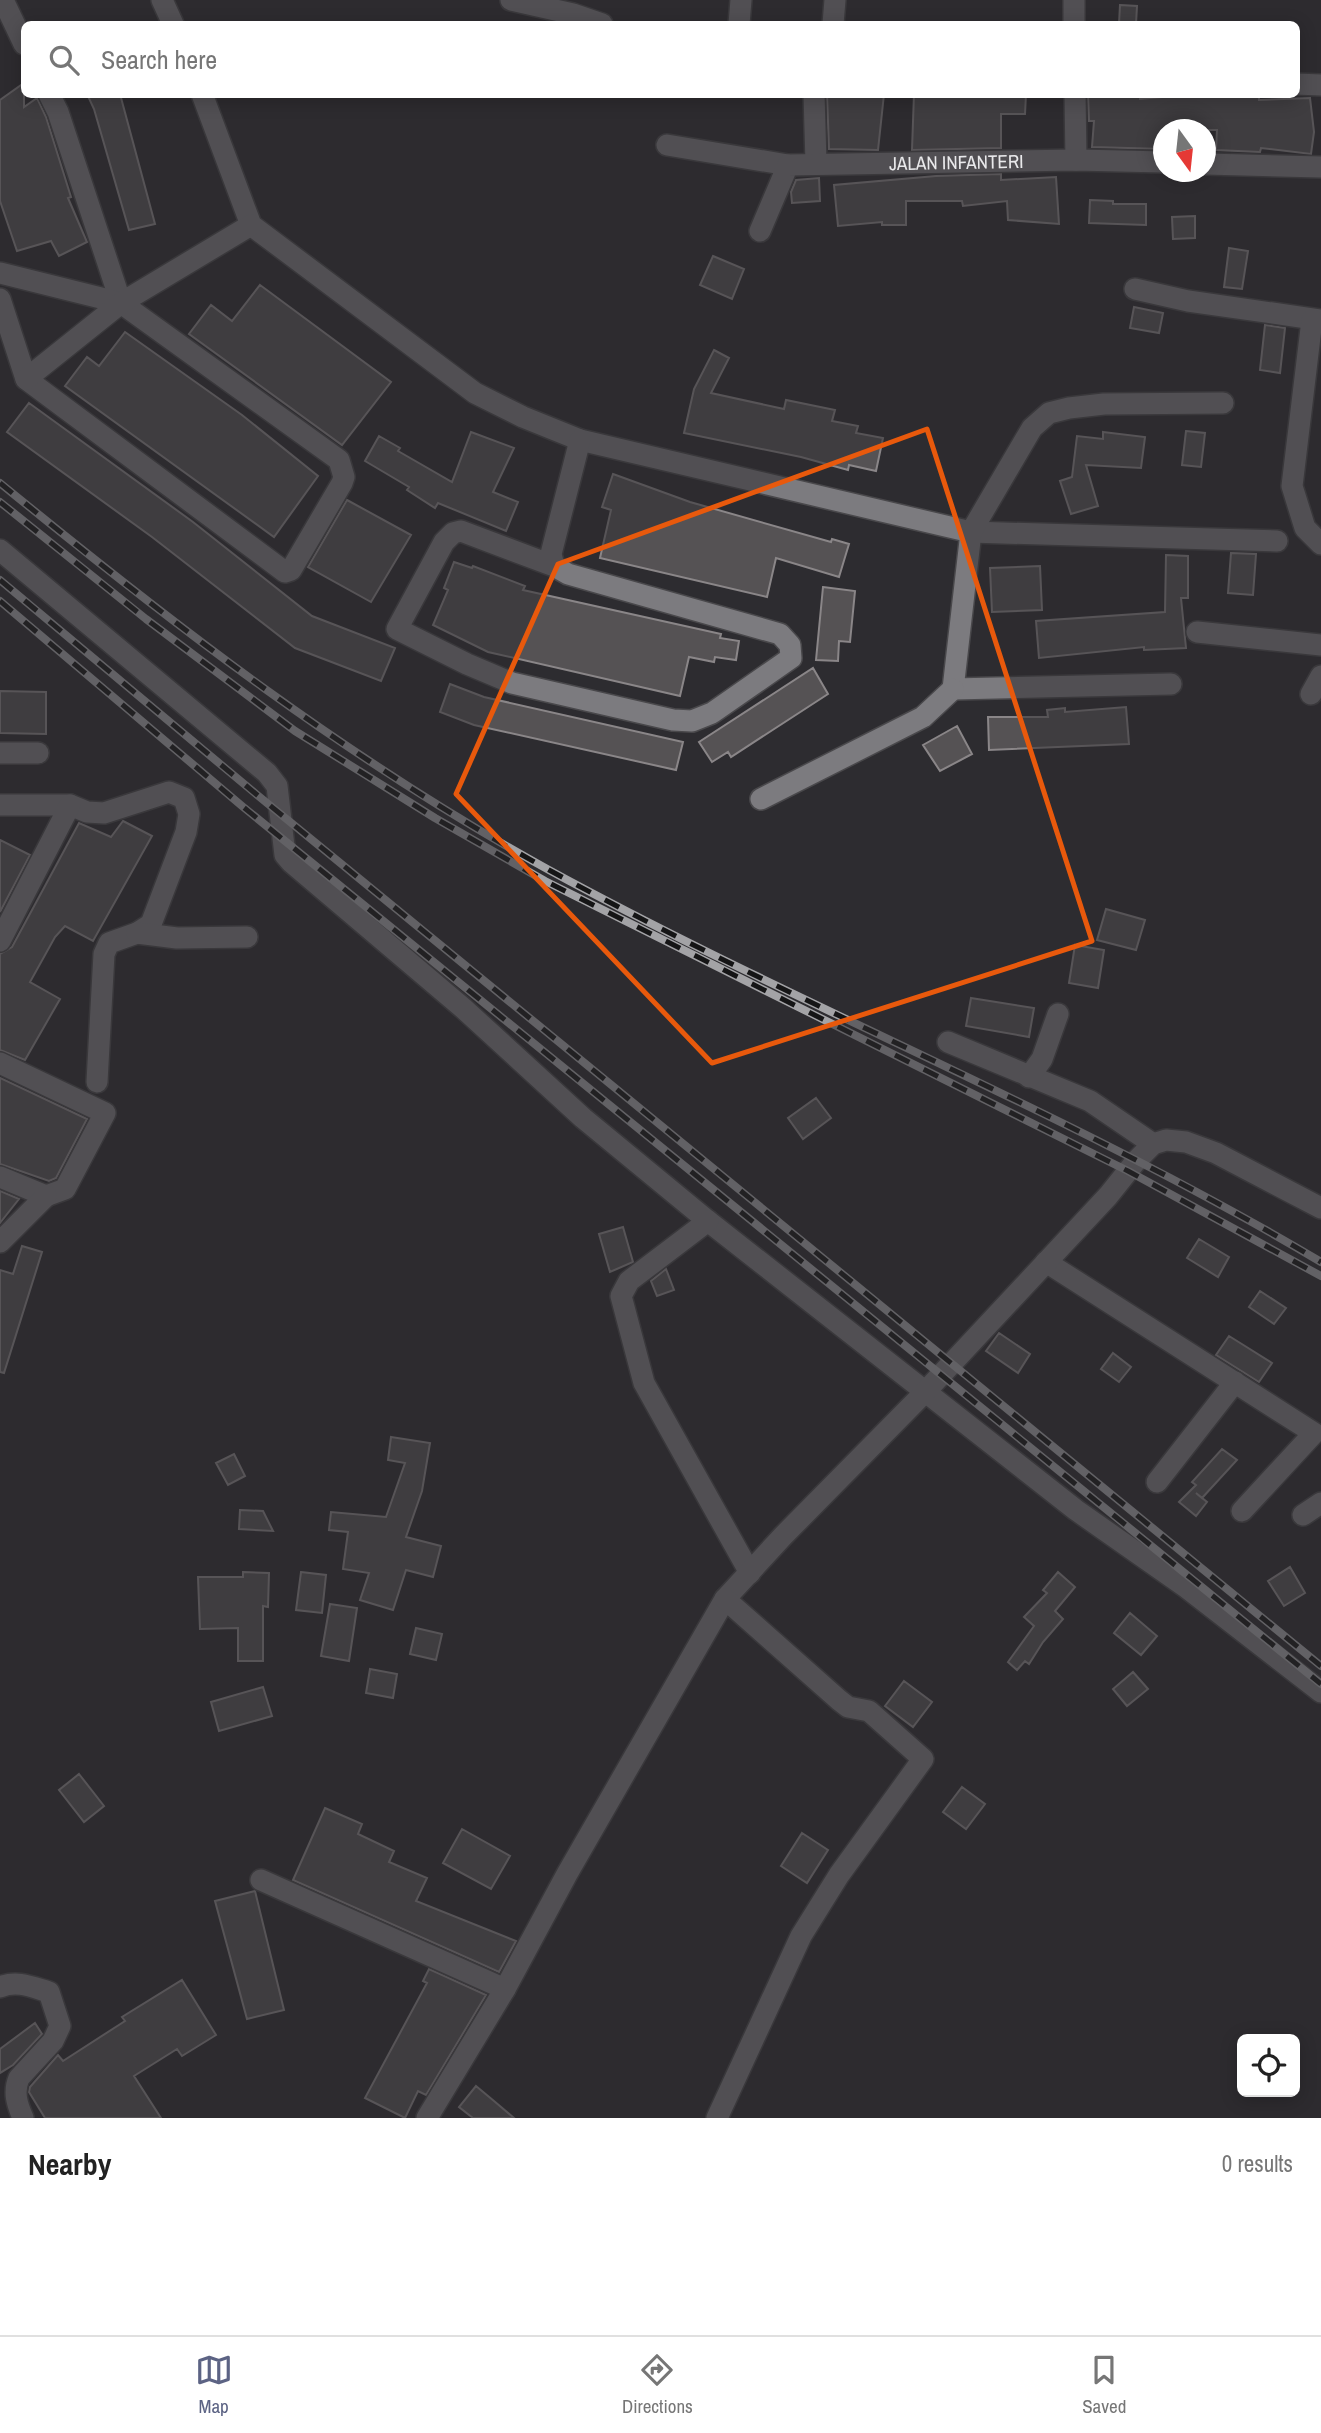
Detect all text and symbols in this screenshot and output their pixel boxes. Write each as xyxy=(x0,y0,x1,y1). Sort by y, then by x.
search box xyxy=(21,21,1300,98)
icon: search xyxy=(45,41,83,79)
text: Search here xyxy=(101,42,217,77)
north arrow xyxy=(1153,119,1216,182)
street label: JALAN INFANTERI xyxy=(889,148,1024,176)
map controls xyxy=(1237,2034,1300,2097)
button: locate xyxy=(1237,2034,1300,2097)
text: Nearby xyxy=(28,2144,111,2184)
text: 0 results xyxy=(1222,2148,1293,2179)
tab: Map xyxy=(195,2351,233,2419)
tab: Directions xyxy=(622,2351,693,2419)
tab: Saved xyxy=(1082,2351,1126,2419)

